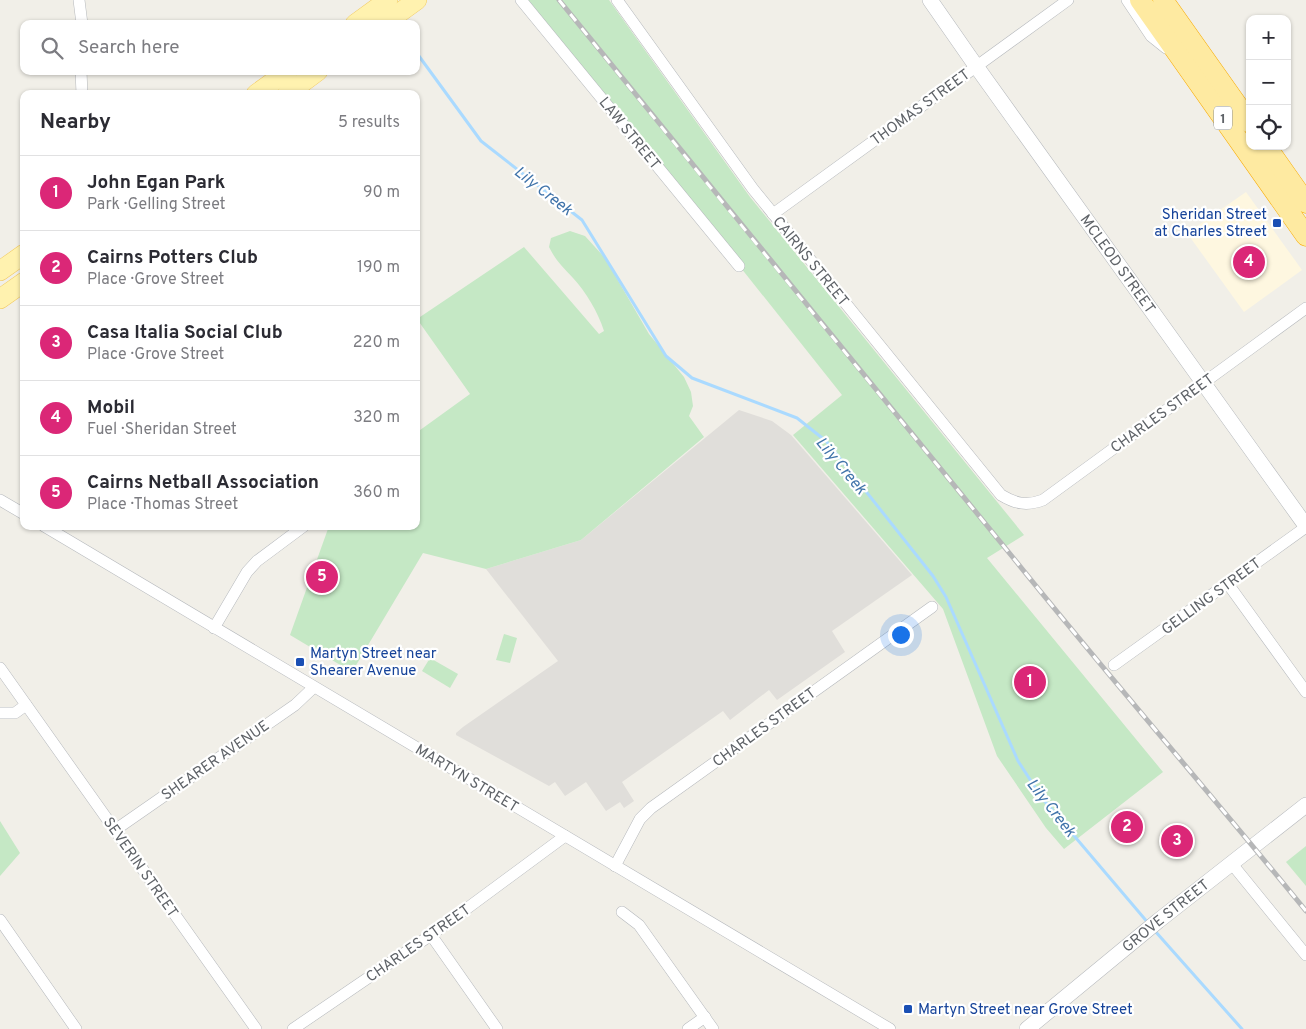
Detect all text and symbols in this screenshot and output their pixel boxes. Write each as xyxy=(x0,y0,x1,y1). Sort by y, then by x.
map controls xyxy=(1246,15,1291,150)
button: + xyxy=(1246,15,1291,60)
search box xyxy=(20,20,420,75)
icon: search xyxy=(38,34,66,62)
text: Search here xyxy=(78,36,180,60)
button: − xyxy=(1246,60,1291,105)
street label: THOMAS STREET xyxy=(868,66,974,151)
street label: LAW STREET xyxy=(594,94,664,174)
button: locate xyxy=(1246,105,1291,150)
road number: 1 xyxy=(1214,106,1232,130)
text: Nearby xyxy=(40,109,111,136)
text: 5 results xyxy=(338,113,400,133)
water label: Lily Creek xyxy=(510,163,577,221)
text: John Egan Park xyxy=(87,171,225,195)
text: 1 xyxy=(53,183,59,203)
text: 90 m xyxy=(363,183,400,203)
text: Park · Gelling Street xyxy=(87,195,226,215)
place label: Sheridan Street at Charles Street xyxy=(1154,206,1267,242)
street label: MCLEOD STREET xyxy=(1075,212,1159,318)
street label: CAIRNS STREET xyxy=(768,213,852,311)
marker: Sheridan Street at Charles Street xyxy=(1271,217,1283,229)
pin: 4 xyxy=(1233,243,1265,281)
text: Cairns Potters Club xyxy=(87,246,258,270)
text: 2 xyxy=(51,258,61,278)
text: 190 m xyxy=(357,258,400,278)
text: Place · Grove Street xyxy=(87,270,224,290)
text: Casa Italia Social Club xyxy=(87,321,283,345)
text: 3 xyxy=(51,333,61,353)
text: 220 m xyxy=(353,333,400,353)
text: Place · Grove Street xyxy=(87,345,224,365)
street label: CHARLES STREET xyxy=(1107,370,1218,458)
text: Mobil xyxy=(87,396,135,420)
text: 4 xyxy=(51,408,61,428)
text: 320 m xyxy=(353,408,400,428)
text: Fuel · Sheridan Street xyxy=(87,420,237,440)
water label: Lily Creek xyxy=(811,434,871,500)
text: Cairns Netball Association xyxy=(87,471,319,495)
text: 5 xyxy=(51,483,61,503)
text: 360 m xyxy=(353,483,400,503)
text: Place · Thomas Street xyxy=(87,495,238,515)
street label: GELLING STREET xyxy=(1158,555,1265,640)
pin: 5 xyxy=(306,558,338,596)
your location xyxy=(888,622,914,648)
place label: Martyn Street near Shearer Avenue xyxy=(310,645,437,681)
marker: Martyn Street near Shearer Avenue xyxy=(294,656,306,668)
pin: 1 xyxy=(1014,663,1046,701)
street label: CHARLES STREET xyxy=(709,684,820,772)
street label: SHEARER AVENUE xyxy=(158,717,273,806)
street label: MARTYN STREET xyxy=(411,741,521,818)
water label: Lily Creek xyxy=(1021,775,1080,842)
pin: 2 xyxy=(1111,808,1143,846)
street label: SEVERIN STREET xyxy=(98,814,182,922)
pin: 3 xyxy=(1161,822,1193,860)
street label: GROVE STREET xyxy=(1119,876,1214,958)
street label: CHARLES STREET xyxy=(363,901,475,987)
place label: Martyn Street near Grove Street xyxy=(918,1001,1133,1020)
marker: Martyn Street near Grove Street xyxy=(902,1003,914,1015)

